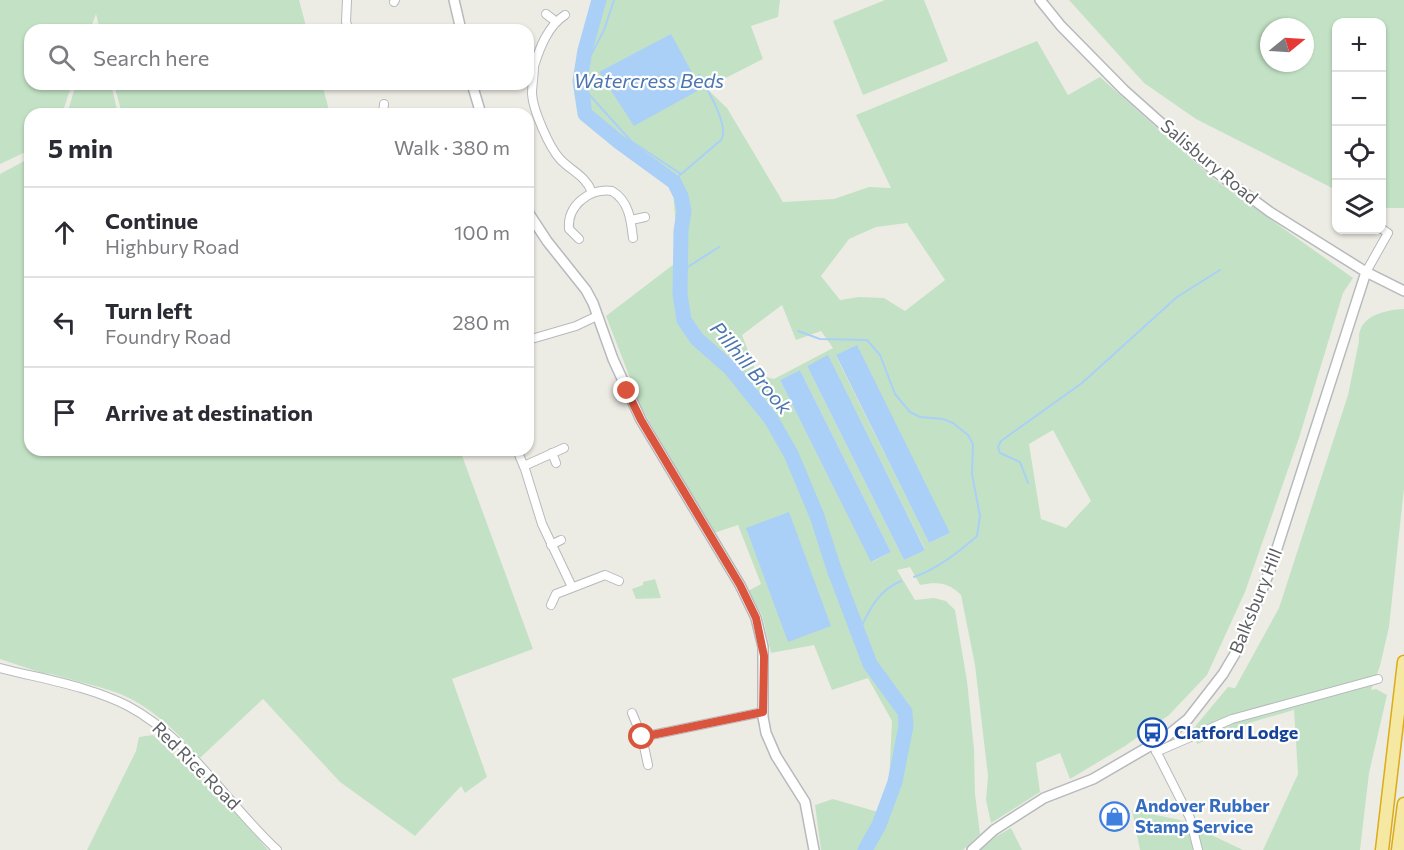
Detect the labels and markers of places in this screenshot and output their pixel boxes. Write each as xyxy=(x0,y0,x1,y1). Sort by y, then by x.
bus stop icon: Clatford Lodge xyxy=(1137,717,1169,749)
place label: Clatford Lodge xyxy=(1174,721,1298,743)
place label: Andover Rubber Stamp Service xyxy=(1135,794,1270,837)
shop icon: Andover Rubber Stamp Service xyxy=(1098,800,1130,832)

